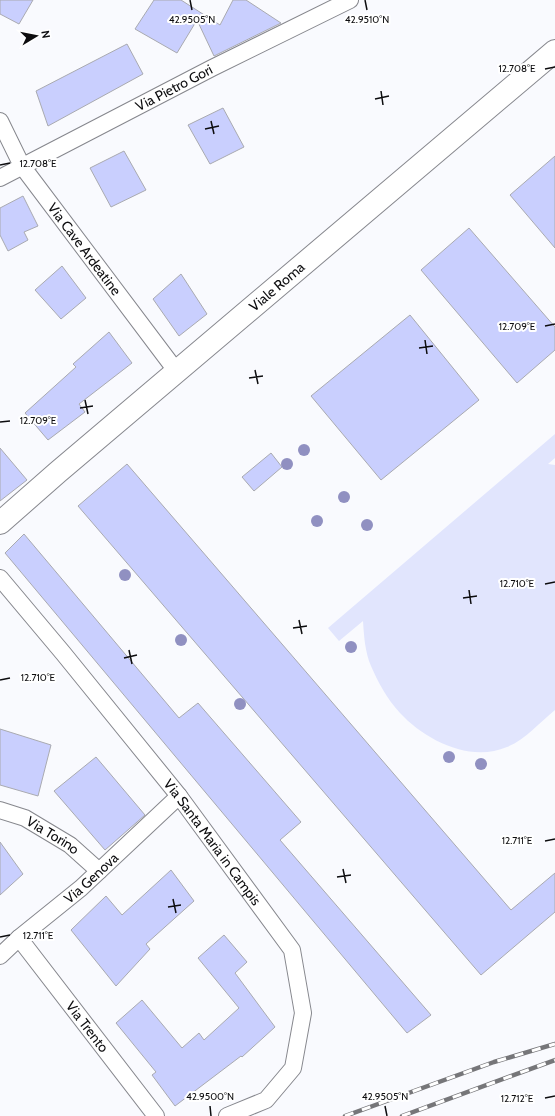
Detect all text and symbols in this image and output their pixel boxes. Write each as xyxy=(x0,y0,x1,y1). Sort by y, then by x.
text: 42.9505°N xyxy=(169,13,215,26)
text: 42.9510°N xyxy=(345,13,389,26)
north arrow xyxy=(16,16,56,56)
text: N xyxy=(38,29,53,39)
street label: Via Pietro Gori xyxy=(132,60,216,115)
text: 12.708°E xyxy=(498,62,536,75)
text: 12.708°E xyxy=(19,157,57,170)
street label: Via Cave Ardeatine xyxy=(44,199,125,299)
street label: Viale Roma xyxy=(245,258,309,315)
text: 12.709°E xyxy=(499,320,536,333)
text: 12.709°E xyxy=(20,414,57,427)
text: 12.710°E xyxy=(500,577,535,590)
text: 12.710°E xyxy=(21,671,56,684)
street label: Via Santa Maria in Campis xyxy=(160,775,265,909)
street label: Via Torino xyxy=(23,812,84,858)
text: 12.711°E xyxy=(502,834,533,847)
street label: Via Genova xyxy=(60,848,122,907)
text: 12.711°E xyxy=(23,929,54,942)
street label: Via Trento xyxy=(62,998,113,1056)
text: 42.9500°N xyxy=(186,1090,234,1103)
text: 42.9505°N xyxy=(362,1090,408,1103)
text: 12.712°E xyxy=(501,1092,534,1105)

